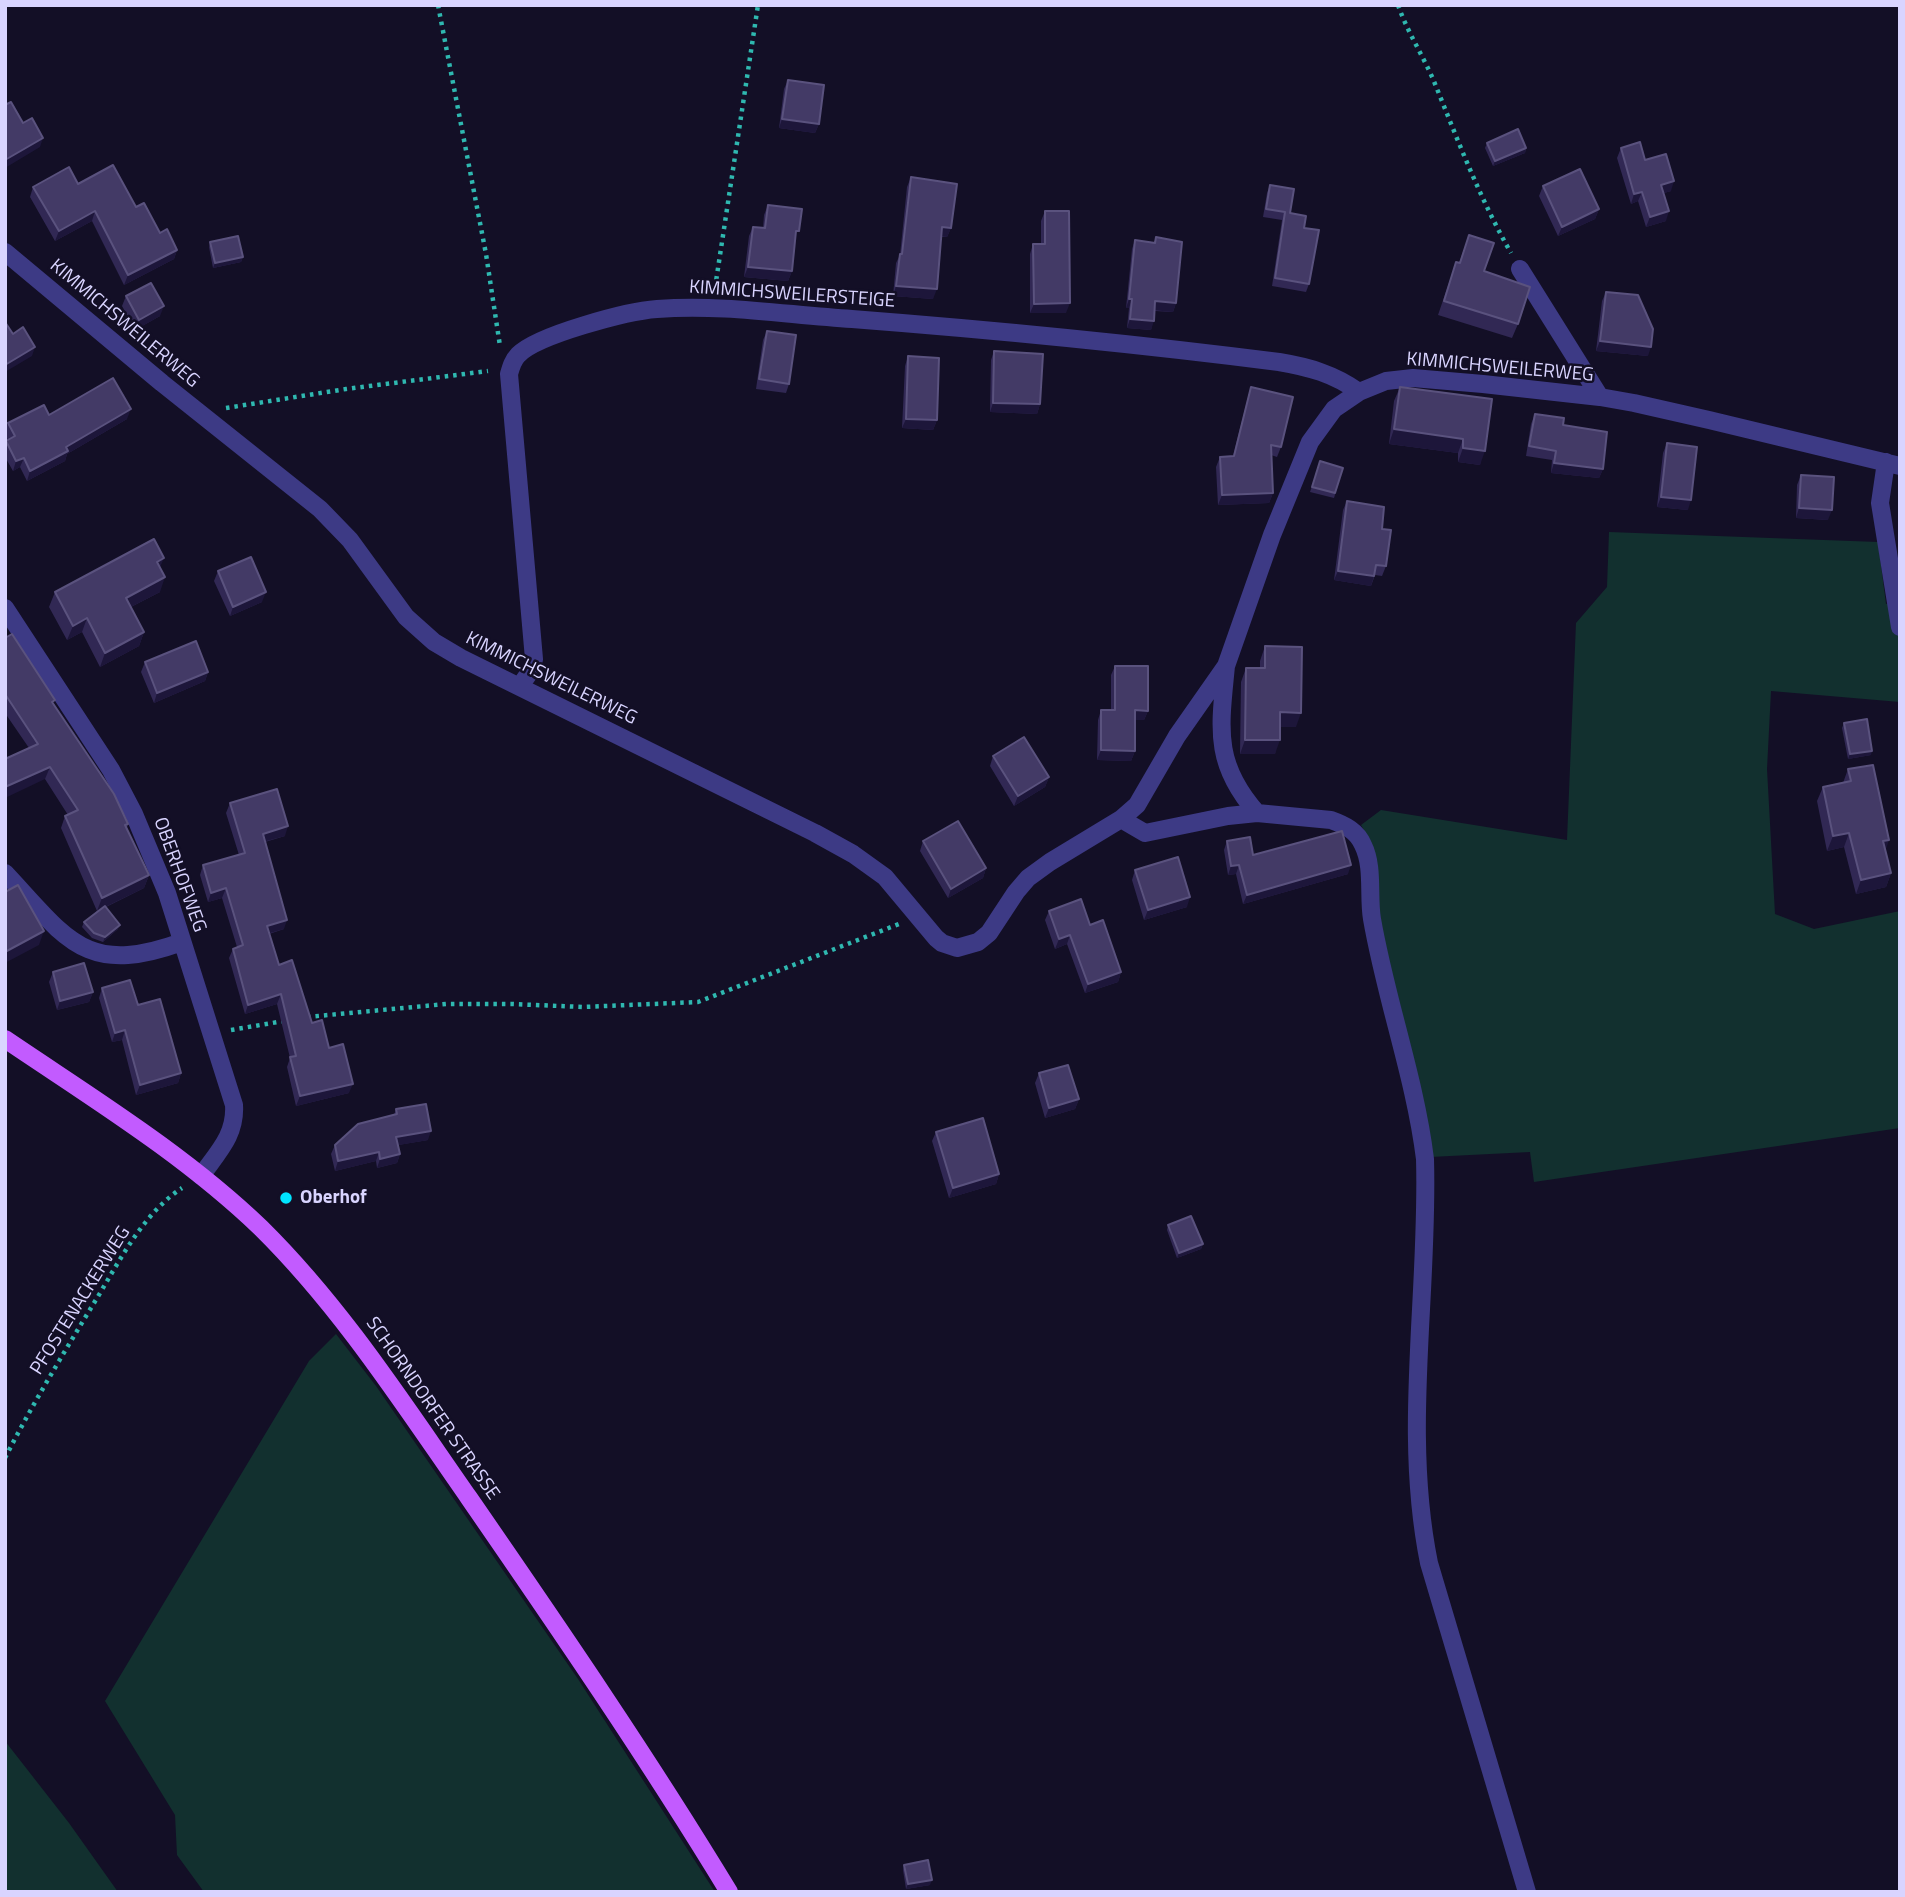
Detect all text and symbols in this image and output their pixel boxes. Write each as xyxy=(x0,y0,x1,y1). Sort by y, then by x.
street label: KIMMICHSWEILERWEG xyxy=(45,255,203,393)
street label: KIMMICHSWEILERSTEIGE xyxy=(688,276,896,314)
street label: KIMMICHSWEILERWEG xyxy=(1405,348,1595,388)
street label: KIMMICHSWEILERWEG xyxy=(462,628,640,730)
street label: OBERHOFWEG xyxy=(148,814,210,936)
place label: Oberhof xyxy=(300,1187,367,1209)
marker: Oberhof xyxy=(278,1190,294,1206)
street label: PFOSTENACKERWEG xyxy=(26,1223,136,1379)
street label: SCHORNDORFER STRASSE xyxy=(360,1313,504,1505)

